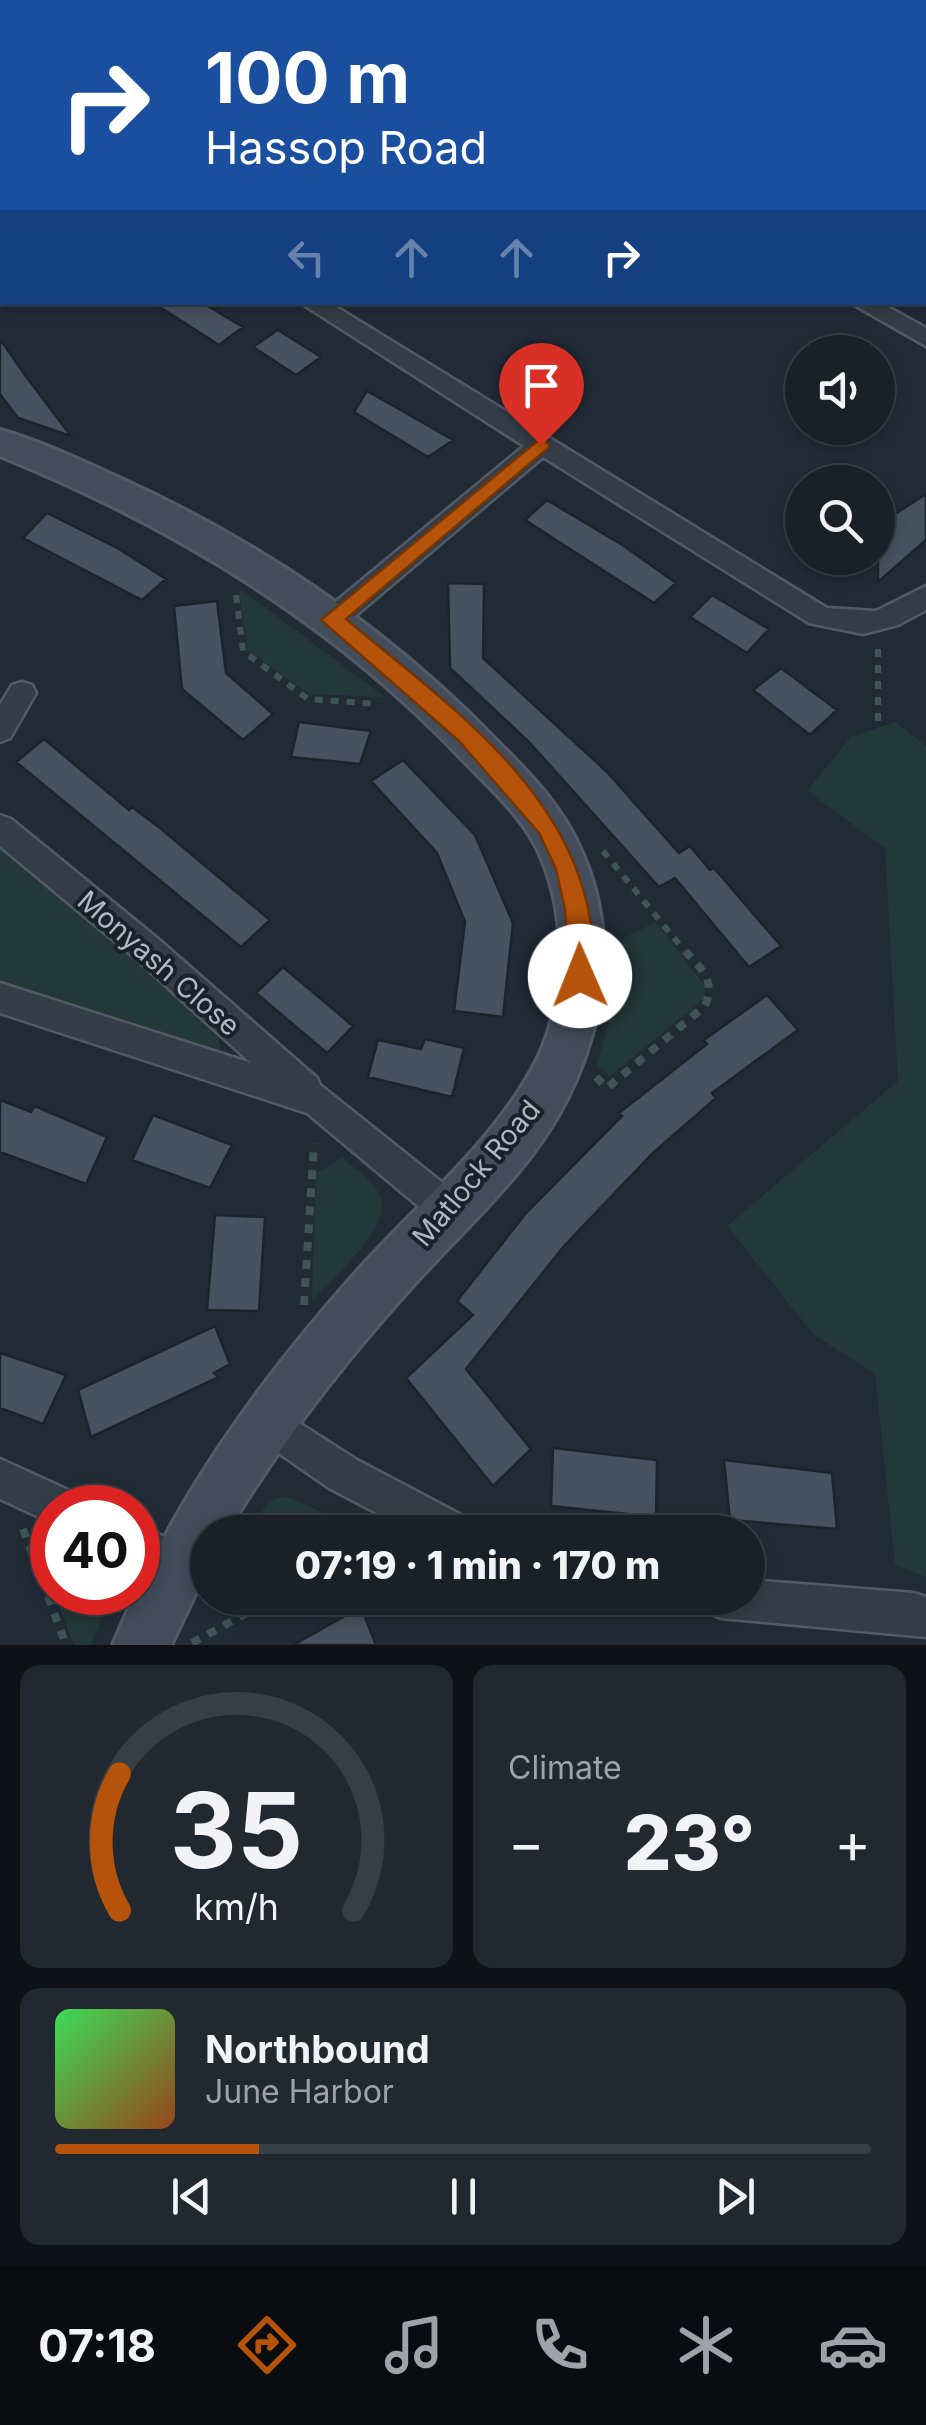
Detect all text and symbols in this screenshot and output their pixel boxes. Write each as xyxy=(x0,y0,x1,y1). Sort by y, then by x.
text: 100 m xyxy=(205,35,410,120)
icon: right xyxy=(40,40,170,170)
text: Hassop Road xyxy=(205,120,487,175)
icon: left xyxy=(279,230,334,285)
icon: ahead xyxy=(384,230,439,285)
icon: ahead xyxy=(489,230,544,285)
icon: right xyxy=(594,230,649,285)
map controls xyxy=(785,335,895,575)
button: sound xyxy=(785,335,895,445)
pin xyxy=(499,343,584,446)
icon: arrive xyxy=(514,358,569,413)
button: search xyxy=(785,465,895,575)
street label: Monyash Close xyxy=(71,883,247,1043)
position arrow xyxy=(528,924,632,1028)
street label: Matlock Road xyxy=(405,1093,547,1253)
speed limit sign: 40 xyxy=(30,1485,160,1615)
text: 07:19 · 1 min · 170 m xyxy=(295,1542,660,1588)
text: Climate xyxy=(508,1748,622,1787)
text: 35 xyxy=(170,1767,303,1893)
text: 23° xyxy=(624,1797,755,1888)
text: − xyxy=(508,1810,544,1876)
text: + xyxy=(835,1810,871,1876)
text: km/h xyxy=(194,1885,279,1929)
text: Northbound xyxy=(205,2026,430,2072)
text: June Harbor xyxy=(205,2072,394,2111)
icon: previous xyxy=(164,2169,219,2224)
icon: pause xyxy=(436,2169,491,2224)
icon: next xyxy=(708,2169,763,2224)
icon: directions xyxy=(232,2310,302,2380)
icon: music xyxy=(379,2310,449,2380)
icon: phone xyxy=(525,2310,595,2380)
icon: climate xyxy=(671,2310,741,2380)
icon: car xyxy=(818,2310,888,2380)
text: 07:18 xyxy=(38,2318,156,2373)

